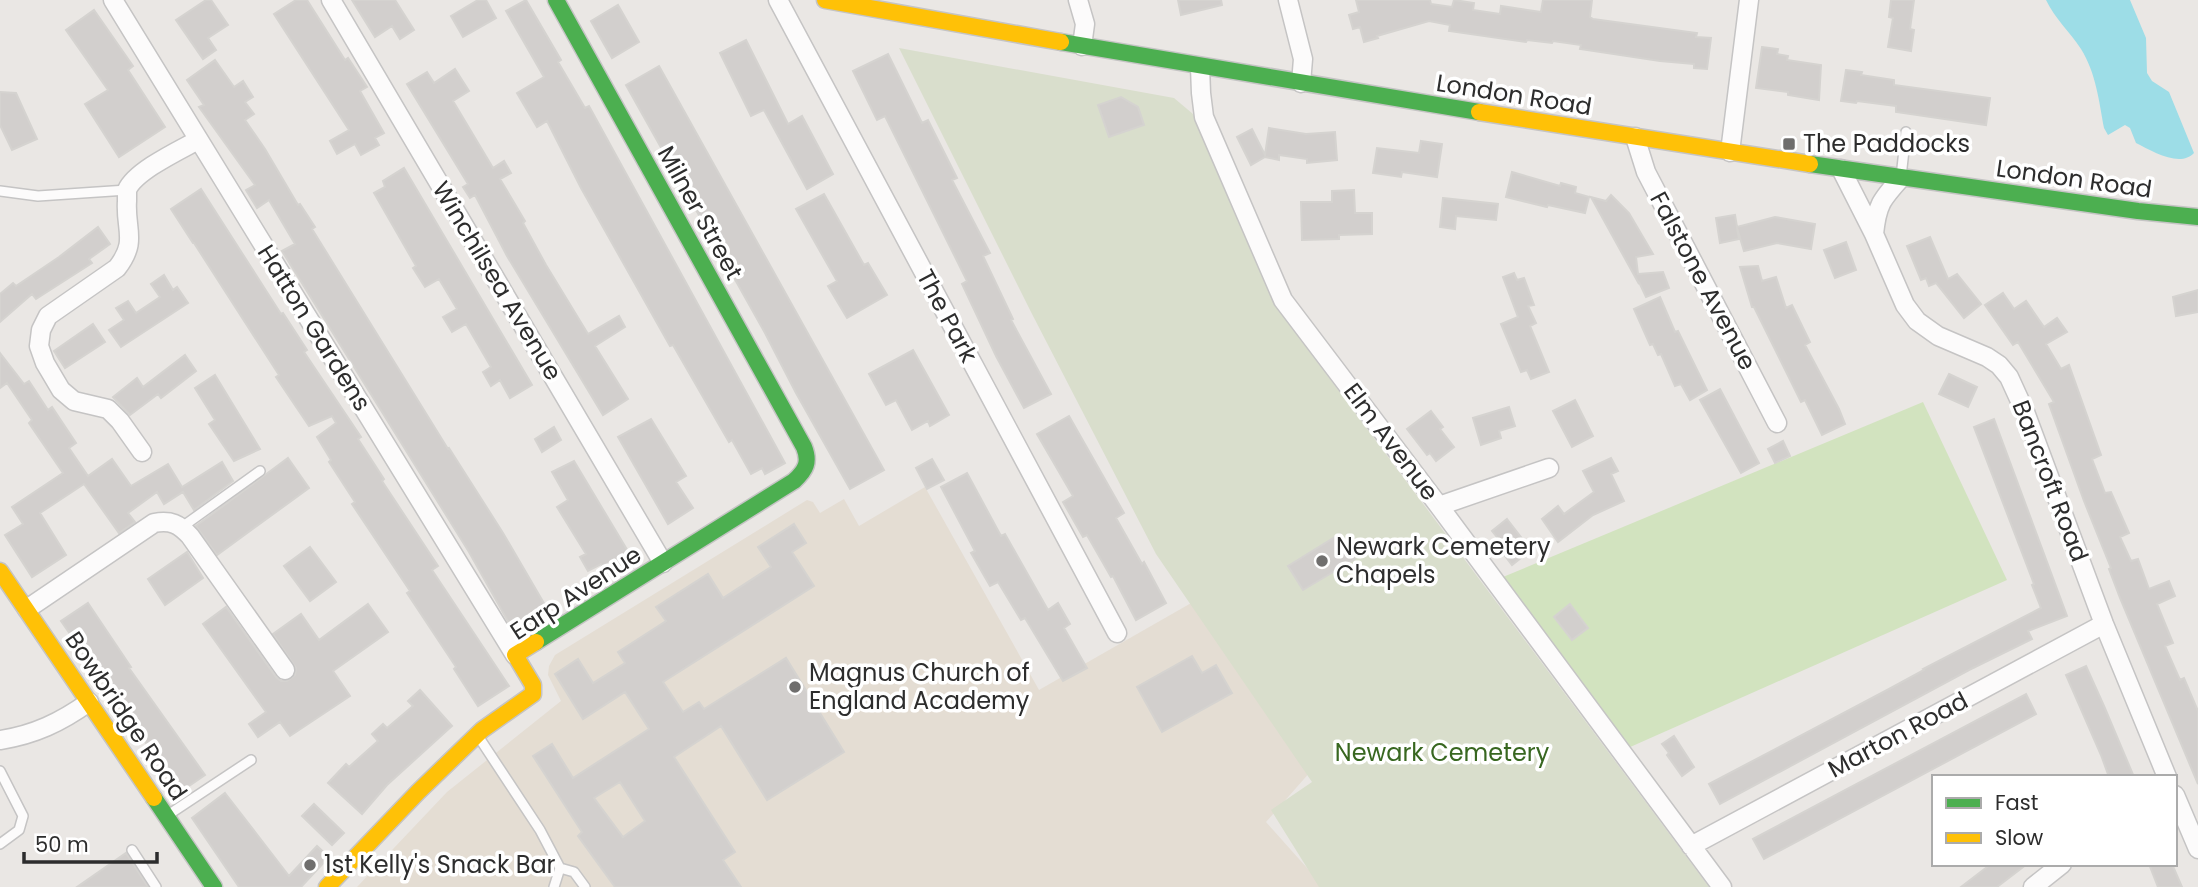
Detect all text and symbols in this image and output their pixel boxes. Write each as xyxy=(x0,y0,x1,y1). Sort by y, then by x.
street label: London Road xyxy=(1434,66,1594,123)
place label: The Paddocks xyxy=(1803,127,1970,160)
marker: The Paddocks xyxy=(1781,136,1797,152)
street label: Milner Street xyxy=(650,140,751,286)
street label: London Road xyxy=(1994,151,2154,206)
street label: Winchilsea Avenue xyxy=(425,175,570,386)
street label: Falstone Avenue xyxy=(1642,186,1764,376)
street label: Hatton Gardens xyxy=(250,238,379,417)
street label: The Park xyxy=(909,263,986,369)
street label: Elm Avenue xyxy=(1336,376,1447,507)
street label: Bancroft Road xyxy=(2004,395,2096,566)
place label: Newark Cemetery Chapels xyxy=(1336,530,1551,591)
street label: Earp Avenue xyxy=(504,538,648,647)
marker: Newark Cemetery Chapels xyxy=(1314,553,1330,569)
street label: Bowbridge Road xyxy=(58,625,195,807)
place label: Magnus Church of England Academy xyxy=(809,656,1030,717)
marker: Magnus Church of England Academy xyxy=(787,679,803,695)
street label: Marton Road xyxy=(1822,684,1974,785)
park label: Newark Cemetery xyxy=(1335,736,1550,769)
legend xyxy=(1932,775,2177,866)
text: Fast xyxy=(1995,788,2038,817)
scale bar xyxy=(24,820,158,864)
text: Slow xyxy=(1995,823,2043,852)
text: 50 m xyxy=(35,830,89,859)
place label: 1st Kelly's Snack Bar xyxy=(324,848,556,881)
marker: 1st Kelly's Snack Bar xyxy=(302,857,318,873)

